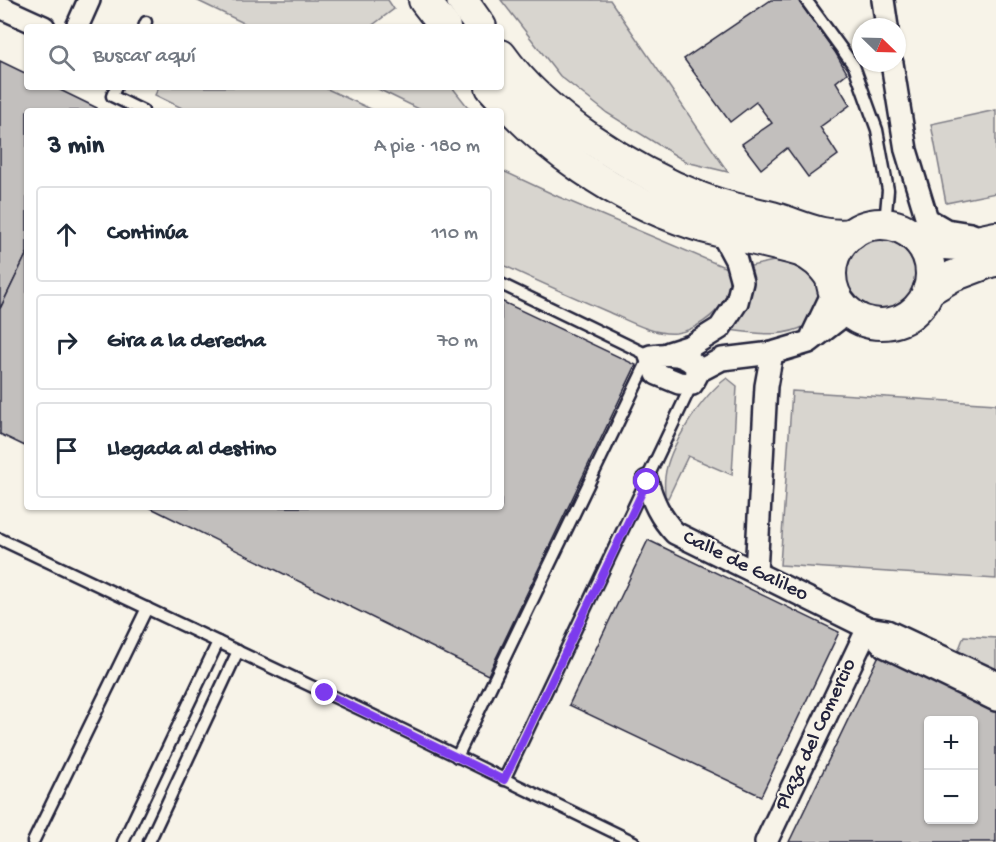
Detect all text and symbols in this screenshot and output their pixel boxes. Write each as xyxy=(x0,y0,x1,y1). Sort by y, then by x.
north arrow xyxy=(852,18,906,72)
search box xyxy=(24,24,504,90)
icon: search xyxy=(45,41,78,74)
text: Buscar aquí xyxy=(93,44,196,70)
text: 3 min xyxy=(48,132,104,163)
text: A pie · 180 m xyxy=(374,136,480,159)
icon: ahead xyxy=(50,218,83,251)
text: Continúa xyxy=(107,221,188,247)
text: 110 m xyxy=(432,223,478,246)
icon: right xyxy=(50,326,83,359)
text: Gira a la derecha xyxy=(107,329,265,355)
text: 70 m xyxy=(437,331,478,354)
icon: arrive xyxy=(50,434,83,467)
text: Llegada al destino xyxy=(107,437,277,463)
route start xyxy=(633,468,659,494)
street label: Calle de Galileo xyxy=(678,526,812,608)
street label: Plaza del Comercio xyxy=(770,655,863,816)
route end xyxy=(311,679,337,705)
map controls xyxy=(924,716,978,824)
button: + xyxy=(924,716,978,770)
button: − xyxy=(924,770,978,824)

